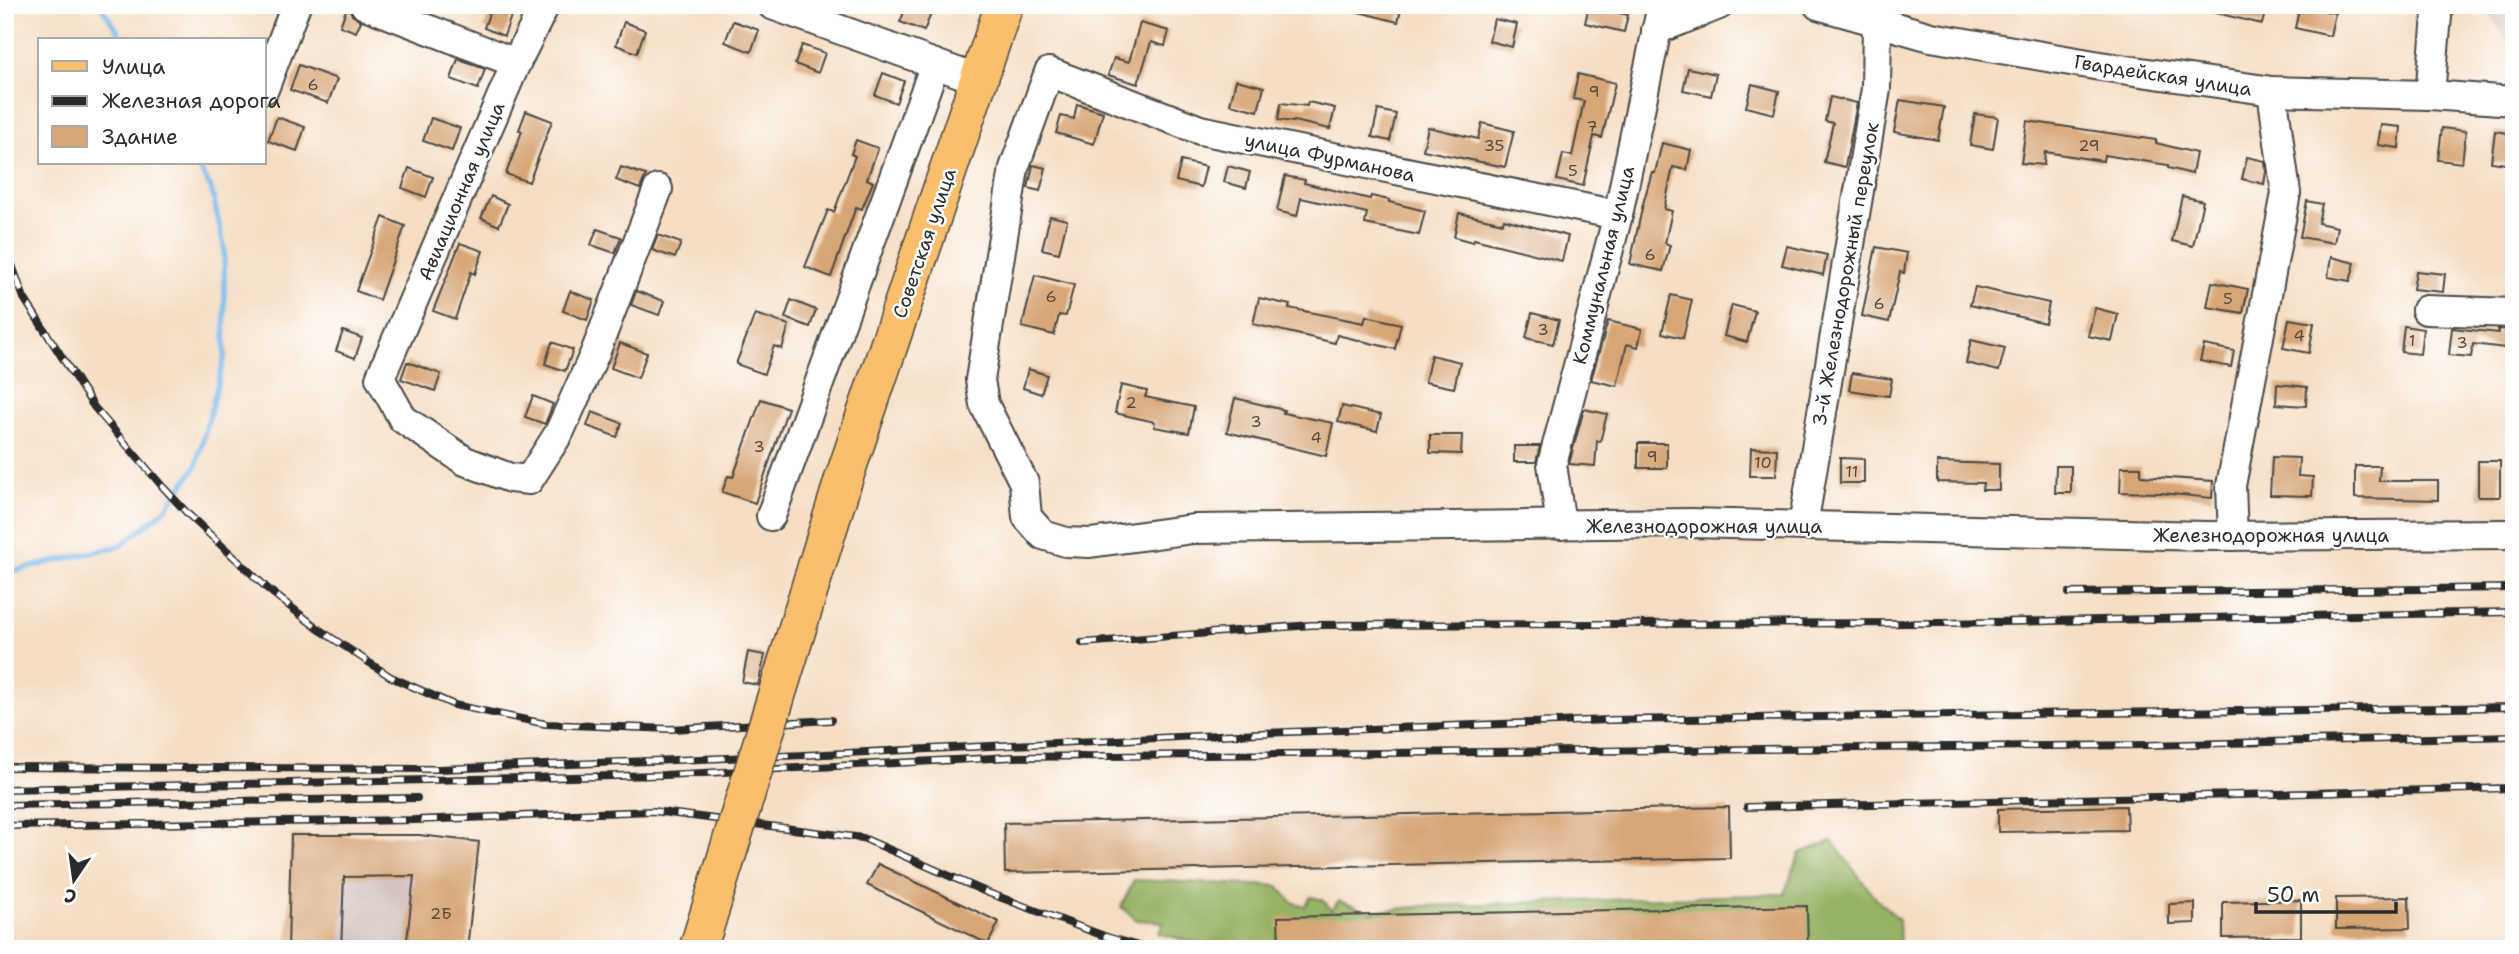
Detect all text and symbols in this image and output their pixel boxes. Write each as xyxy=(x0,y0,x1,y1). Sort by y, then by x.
legend xyxy=(38,38,266,164)
street label: Гвардейская улица xyxy=(2072,49,2254,102)
text: Улица xyxy=(102,53,165,81)
house number: 6 xyxy=(307,74,319,95)
house number: 9 xyxy=(1588,81,1600,102)
text: Железная дорога xyxy=(102,87,281,115)
street label: Авиационная улица xyxy=(413,98,510,284)
house number: 7 xyxy=(1586,116,1598,137)
street label: 3-й Железнодорожный переулок xyxy=(1806,120,1885,428)
text: Здание xyxy=(102,123,178,151)
street label: улица Фурманова xyxy=(1242,127,1418,188)
house number: 35 xyxy=(1484,135,1504,156)
house number: 29 xyxy=(2078,135,2100,156)
house number: 5 xyxy=(1568,160,1578,181)
street label: Коммунальная улица xyxy=(1567,163,1640,367)
street label: Советская улица xyxy=(887,165,962,322)
house number: 6 xyxy=(1644,244,1656,265)
house number: 6 xyxy=(1045,286,1057,307)
house number: 5 xyxy=(2223,288,2233,309)
house number: 6 xyxy=(1873,293,1885,314)
house number: 3 xyxy=(1537,319,1549,340)
house number: 4 xyxy=(2293,325,2305,346)
house number: 1 xyxy=(2409,330,2415,351)
house number: 3 xyxy=(2456,332,2468,353)
house number: 2 xyxy=(1125,392,1137,413)
house number: 3 xyxy=(1250,411,1262,432)
house number: 4 xyxy=(1310,427,1322,448)
house number: 3 xyxy=(753,436,765,457)
house number: 9 xyxy=(1646,446,1658,467)
house number: 10 xyxy=(1754,452,1772,473)
house number: 11 xyxy=(1846,461,1858,482)
street label: Железнодорожная улица xyxy=(1586,514,1822,539)
street label: Железнодорожная улица xyxy=(2153,523,2389,548)
north arrow xyxy=(38,846,108,916)
scale bar xyxy=(2256,870,2396,914)
text: 50 m xyxy=(2267,881,2320,909)
text: С xyxy=(62,883,79,910)
house number: 2Б xyxy=(430,903,452,924)

